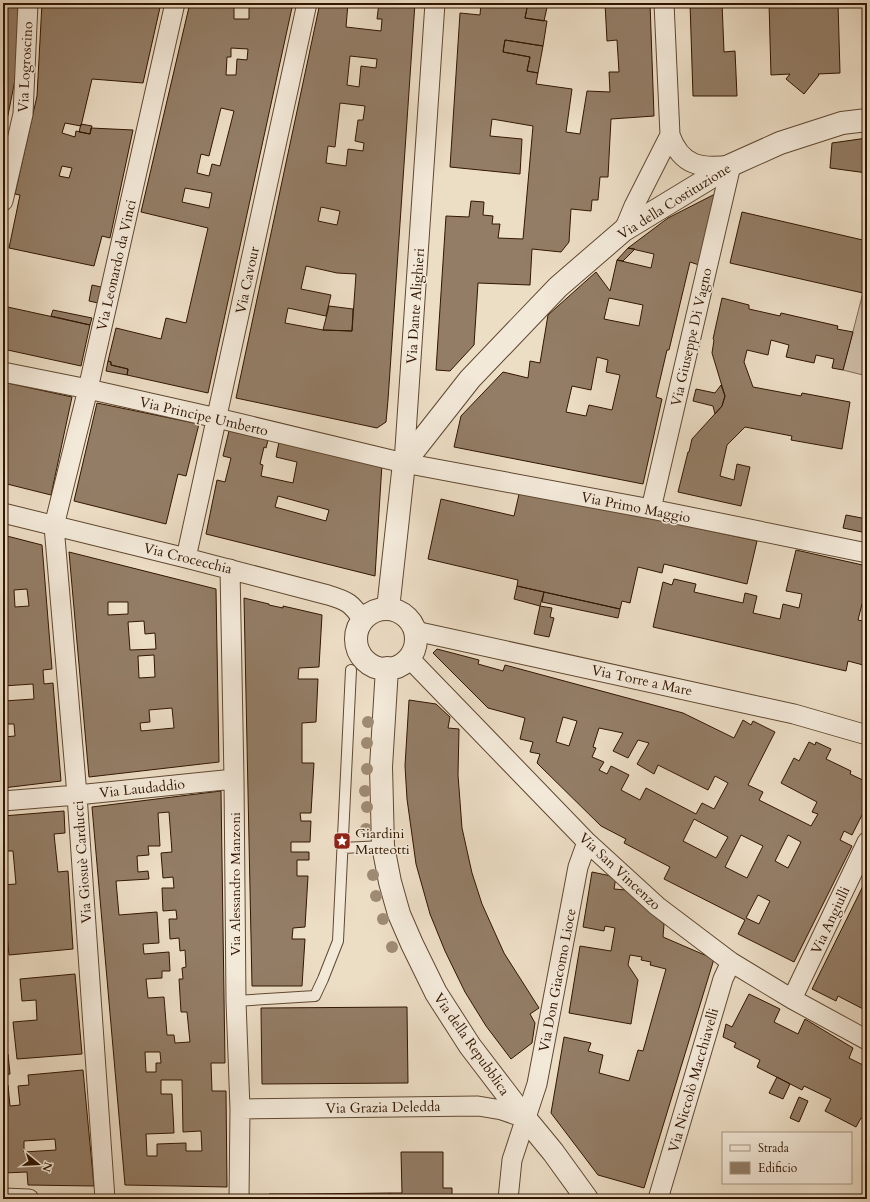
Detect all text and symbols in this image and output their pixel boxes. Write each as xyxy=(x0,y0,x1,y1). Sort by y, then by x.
street label: Via Logroscino xyxy=(14,21,37,113)
street label: Via della Costituzione xyxy=(614,159,735,244)
street label: Via Leonardo da Vinci xyxy=(92,198,141,333)
street label: Via Cavour xyxy=(231,244,264,315)
street label: Via Dante Alighieri xyxy=(402,247,429,365)
street label: Via Giuseppe Di Vagno xyxy=(666,266,717,408)
street label: Via Principe Umberto xyxy=(138,392,270,441)
street label: Via Primo Maggio xyxy=(580,488,693,527)
street label: Via Crocecchia xyxy=(142,538,234,579)
street label: Via Torre a Mare xyxy=(590,661,694,700)
street label: Via Laudaddio xyxy=(98,775,186,802)
street label: Via Giosuè Carducci xyxy=(69,800,96,924)
street label: Via Alessandro Manzoni xyxy=(226,812,245,956)
place label: Giardini Matteotti xyxy=(355,824,410,859)
street label: Via San Vincenzo xyxy=(575,828,665,915)
place icon: Giardini Matteotti xyxy=(332,831,352,851)
street label: Via Angiulli xyxy=(807,883,854,957)
street label: Via Don Giacomo Lioce xyxy=(534,907,581,1053)
street label: Via della Repubblica xyxy=(429,989,514,1099)
street label: Via Niccolò Macchiavelli xyxy=(664,1006,723,1155)
street label: Via Grazia Deledda xyxy=(325,1097,441,1118)
legend xyxy=(722,1132,852,1184)
text: Strada xyxy=(758,1140,790,1156)
north arrow xyxy=(18,1144,58,1184)
text: N xyxy=(38,1160,56,1174)
text: Edificio xyxy=(758,1160,798,1176)

